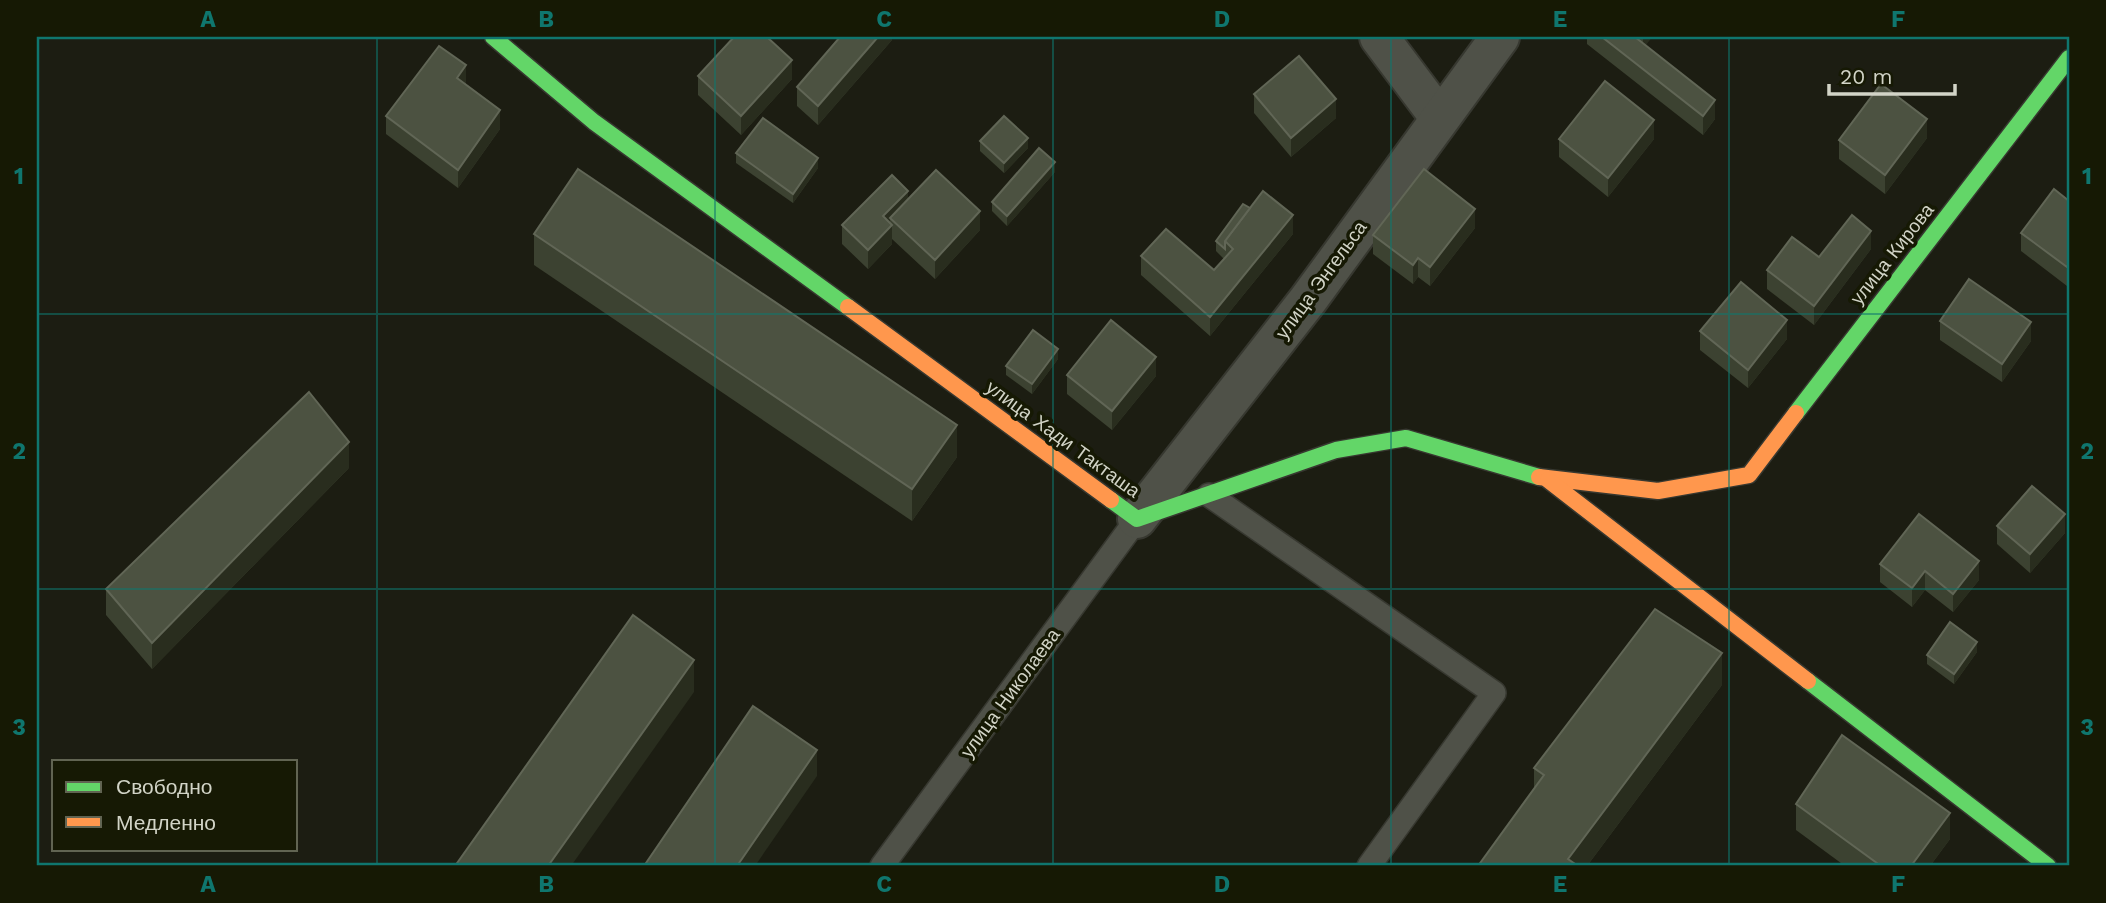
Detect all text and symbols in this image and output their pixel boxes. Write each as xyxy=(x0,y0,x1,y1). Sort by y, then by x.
text: A xyxy=(200,6,216,33)
text: B xyxy=(538,6,554,33)
text: C xyxy=(876,6,892,33)
text: D xyxy=(1214,6,1230,33)
text: E xyxy=(1553,6,1567,33)
text: F xyxy=(1891,6,1905,33)
scale bar xyxy=(1829,52,1955,96)
text: 20 m xyxy=(1840,64,1892,89)
text: 1 xyxy=(14,163,24,190)
text: 1 xyxy=(2082,163,2092,190)
street label: улица Кирова xyxy=(1845,199,1939,309)
street label: улица Энгельса xyxy=(1270,216,1372,344)
street label: улица Хади Такташа xyxy=(981,375,1145,503)
text: 2 xyxy=(12,438,26,465)
text: 2 xyxy=(2080,438,2094,465)
street label: улица Николаева xyxy=(955,623,1065,762)
text: 3 xyxy=(12,714,26,741)
text: 3 xyxy=(2080,714,2094,741)
legend xyxy=(52,760,298,850)
text: Свободно xyxy=(116,774,213,799)
text: Медленно xyxy=(116,810,216,835)
text: A xyxy=(200,871,216,898)
text: B xyxy=(538,871,554,898)
text: C xyxy=(876,871,892,898)
text: D xyxy=(1214,871,1230,898)
text: E xyxy=(1553,871,1567,898)
text: F xyxy=(1891,871,1905,898)

